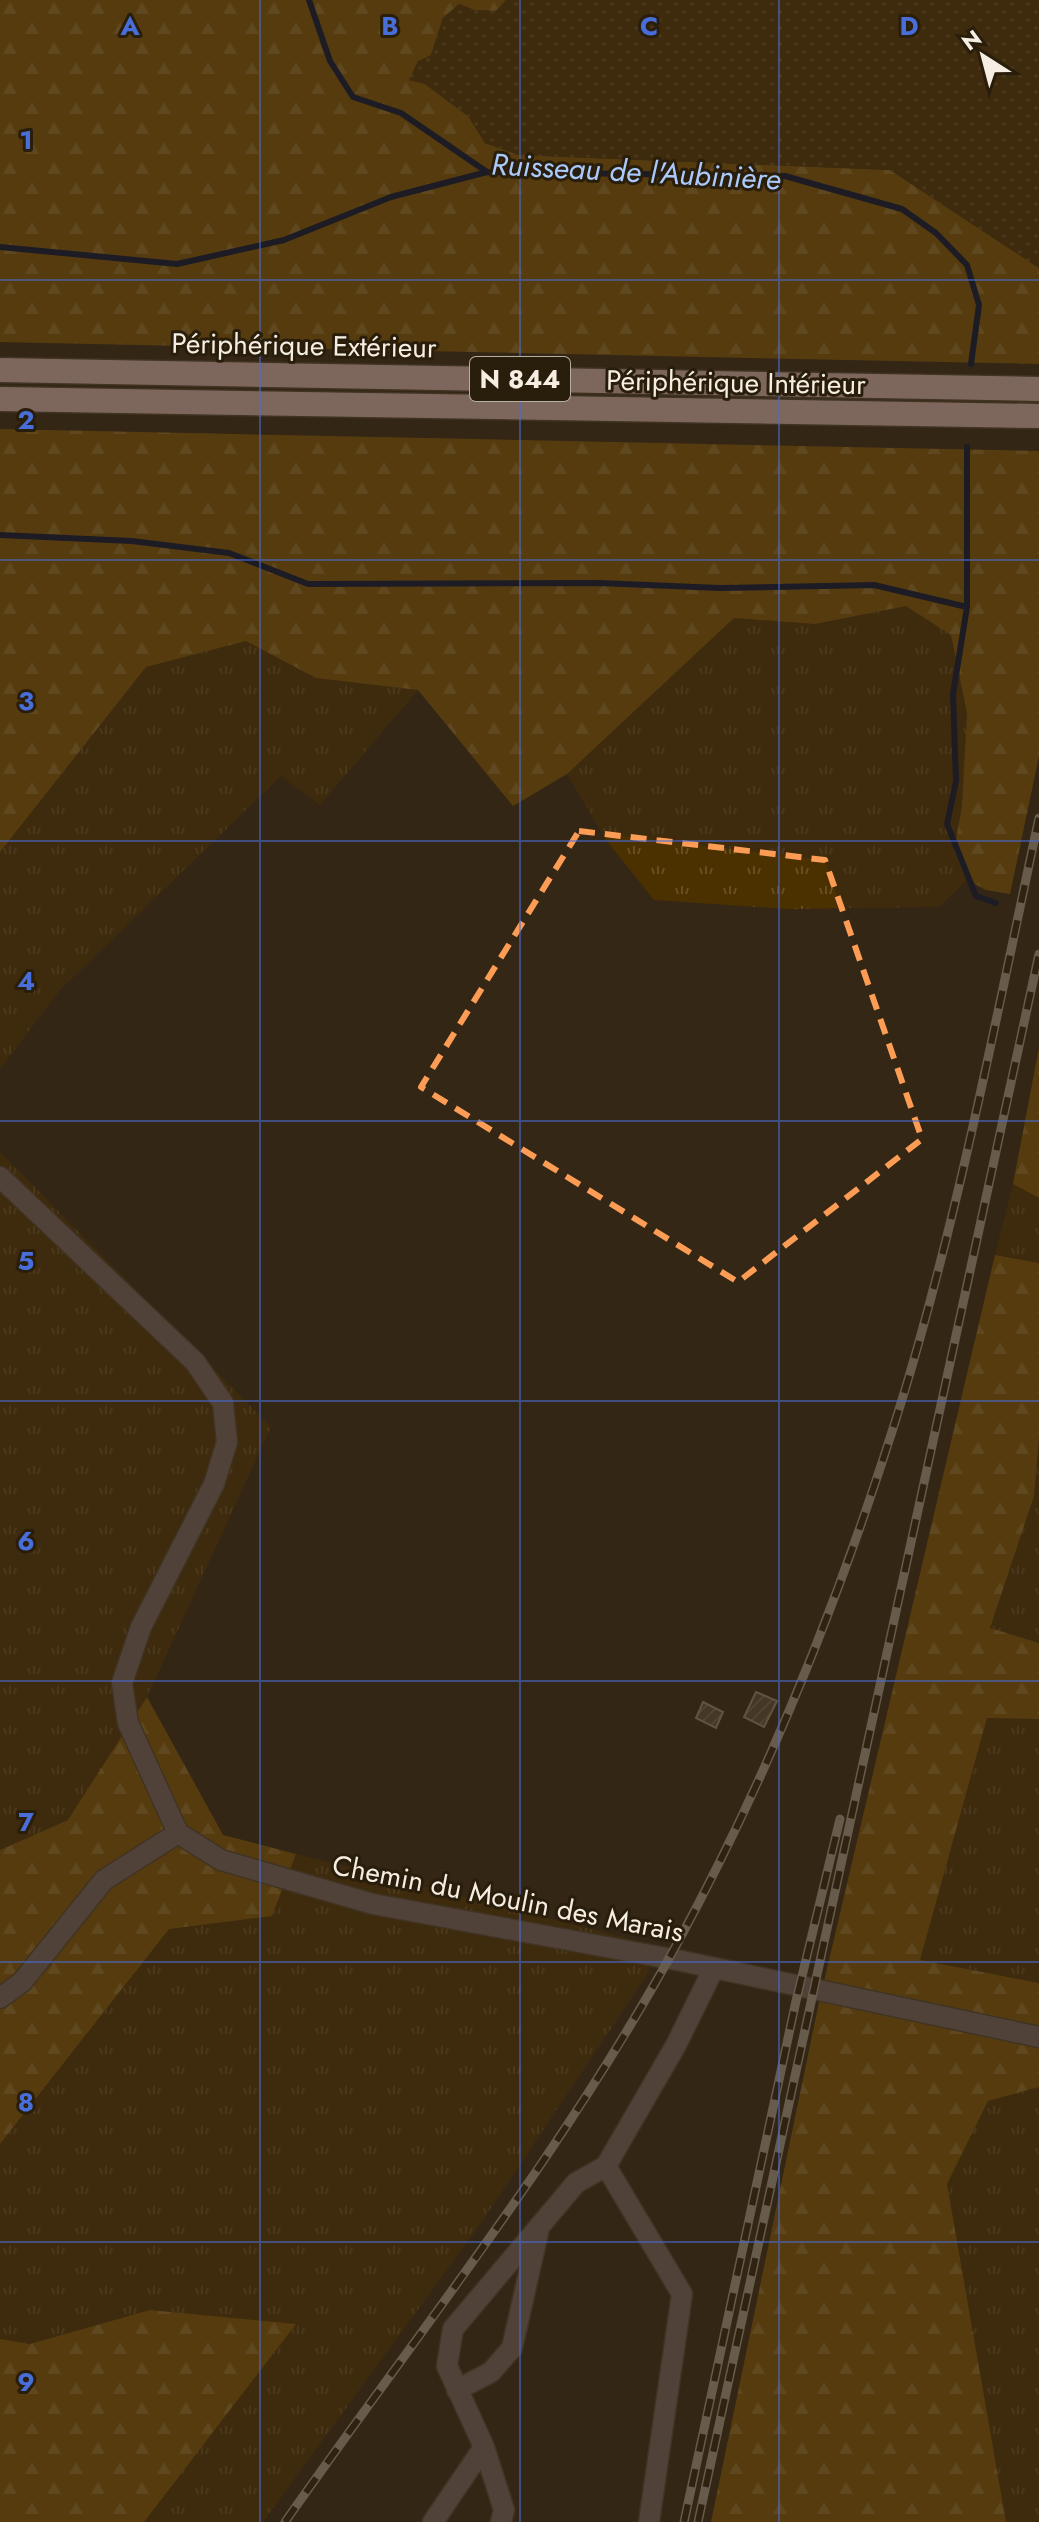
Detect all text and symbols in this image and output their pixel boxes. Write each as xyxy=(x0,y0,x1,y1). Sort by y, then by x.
text: A xyxy=(119,7,140,45)
text: B xyxy=(381,7,399,45)
text: C xyxy=(640,7,658,45)
text: D xyxy=(899,7,919,45)
north arrow xyxy=(943,16,1023,96)
text: N xyxy=(955,22,988,58)
text: 1 xyxy=(19,121,33,159)
water label: Ruisseau de l'Aubinière xyxy=(490,142,782,201)
street label: Périphérique Extérieur xyxy=(171,323,437,368)
road number: N 844 xyxy=(470,357,570,401)
street label: Périphérique Intérieur xyxy=(606,360,867,405)
text: 2 xyxy=(17,401,35,439)
text: 3 xyxy=(18,682,34,720)
text: 4 xyxy=(17,962,35,1000)
text: 5 xyxy=(18,1242,34,1280)
text: 6 xyxy=(17,1522,35,1560)
text: 7 xyxy=(18,1803,34,1841)
street label: Chemin du Moulin des Marais xyxy=(329,1844,687,1953)
text: 8 xyxy=(18,2083,34,2121)
text: 9 xyxy=(17,2363,35,2401)

